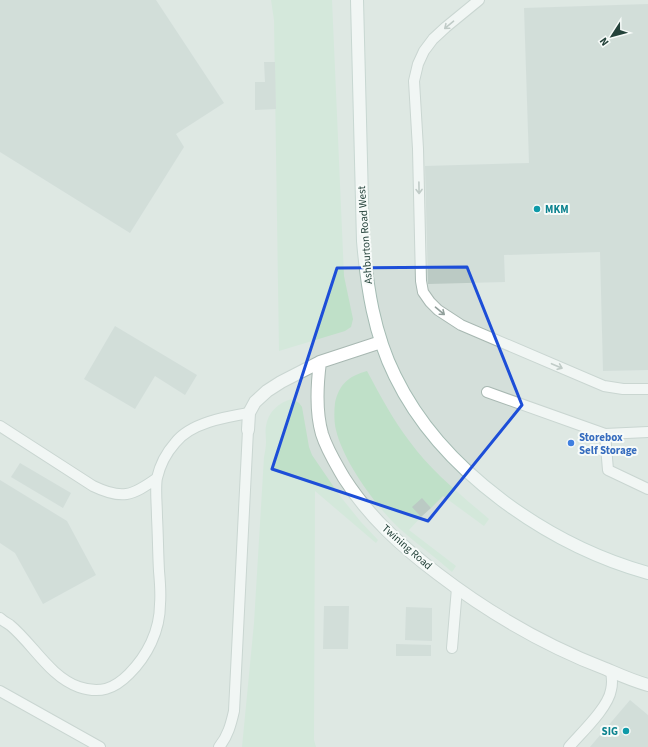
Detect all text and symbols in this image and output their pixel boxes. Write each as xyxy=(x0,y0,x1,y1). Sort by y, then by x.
north arrow xyxy=(592,16,632,56)
one-way arrow xyxy=(443,20,454,29)
text: N xyxy=(596,34,613,49)
one-way arrow xyxy=(415,181,422,194)
street label: Ashburton Road West xyxy=(354,185,376,285)
place label: MKM xyxy=(545,202,569,217)
marker: MKM xyxy=(532,204,542,214)
one-way arrow xyxy=(435,306,445,315)
one-way arrow xyxy=(551,363,563,370)
place label: Storebox Self Storage xyxy=(579,430,637,458)
marker: Storebox Self Storage xyxy=(566,438,576,448)
street label: Twining Road xyxy=(379,521,435,573)
place label: SIG xyxy=(602,724,618,739)
marker: SIG xyxy=(621,726,631,736)

